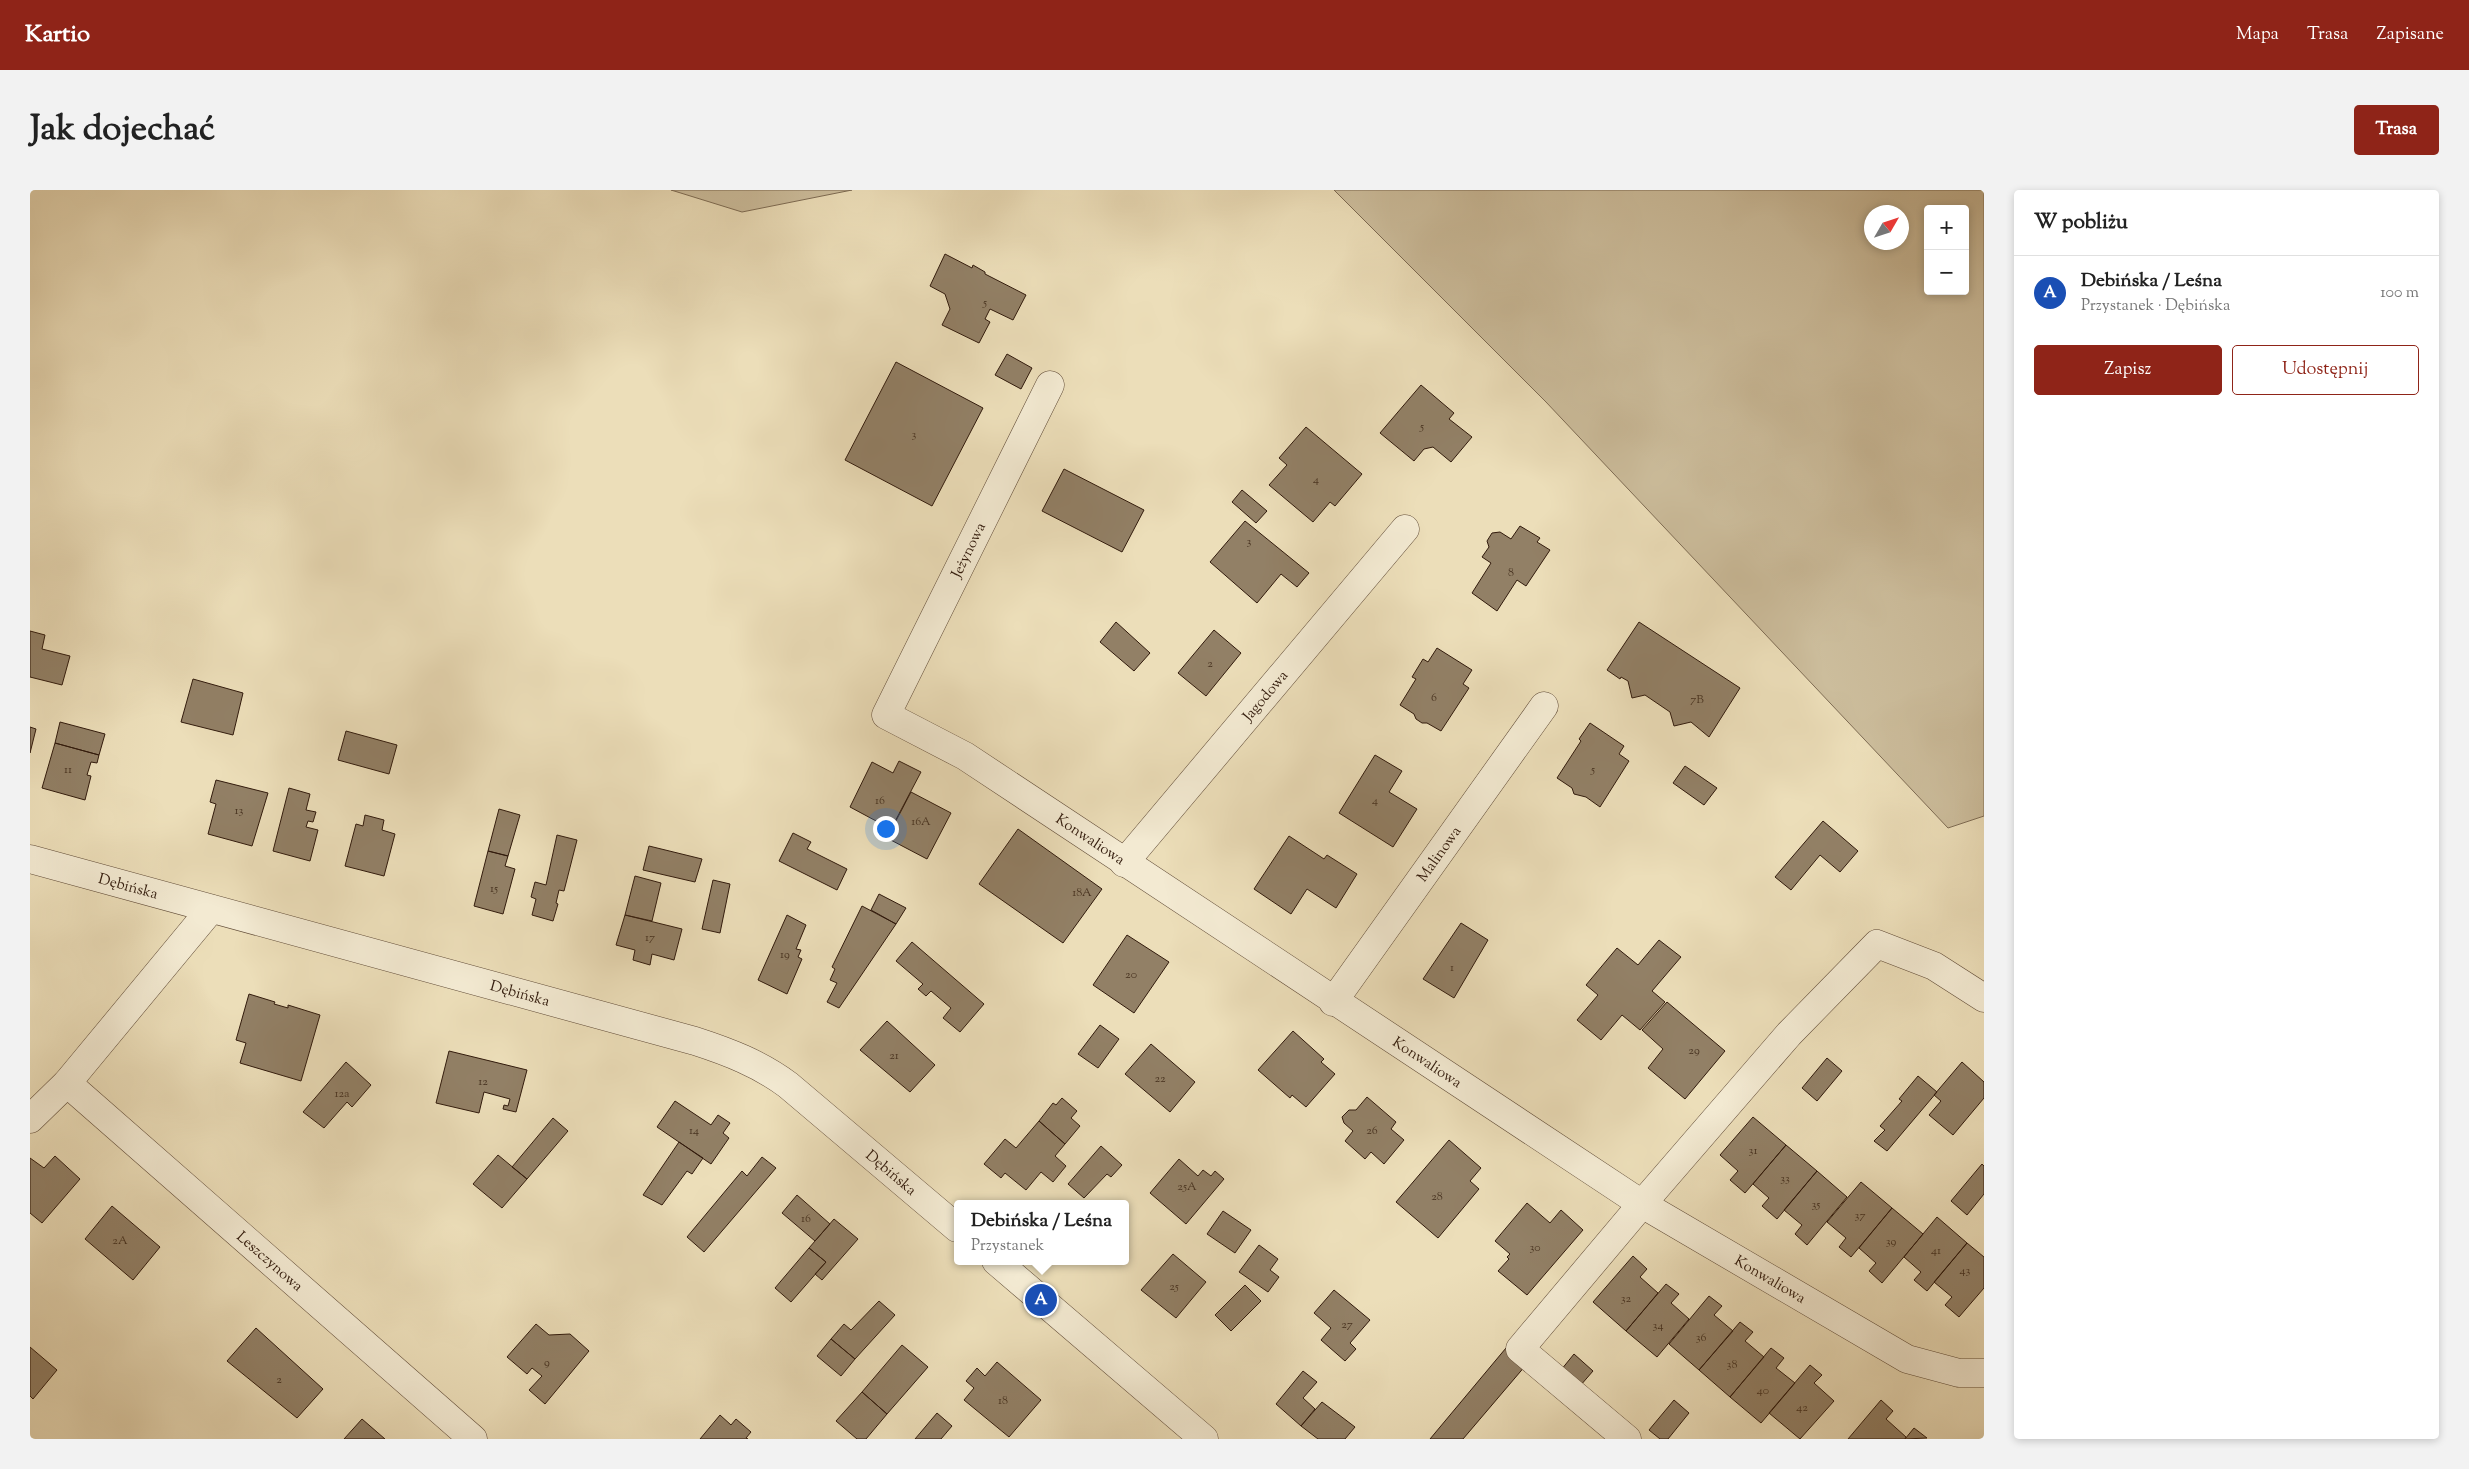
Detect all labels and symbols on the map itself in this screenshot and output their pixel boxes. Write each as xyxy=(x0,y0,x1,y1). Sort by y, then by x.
north arrow xyxy=(1864,205,1909,250)
house number: 5 xyxy=(982,294,987,312)
house number: 5 xyxy=(1419,418,1424,436)
house number: 3 xyxy=(912,426,917,444)
house number: 4 xyxy=(1313,471,1319,489)
street label: Jeżynowa xyxy=(947,519,992,583)
house number: 3 xyxy=(1247,533,1252,551)
house number: 8 xyxy=(1508,564,1514,582)
house number: 2 xyxy=(1207,655,1213,673)
street label: Jagodowa xyxy=(1238,666,1294,727)
house number: 6 xyxy=(1431,689,1437,707)
house number: 7B xyxy=(1690,691,1704,709)
house number: 11 xyxy=(64,761,72,779)
house number: 5 xyxy=(1590,761,1595,779)
house number: 16 xyxy=(875,792,885,810)
house number: 4 xyxy=(1372,792,1378,810)
house number: 13 xyxy=(235,802,244,820)
street label: Konwaliowa xyxy=(1051,810,1129,871)
house number: 16A xyxy=(911,813,931,831)
your location xyxy=(873,816,899,842)
street label: Malinowa xyxy=(1413,823,1467,887)
street label: Dębińska xyxy=(96,869,160,906)
house number: 15 xyxy=(490,880,498,898)
house number: 18A xyxy=(1072,884,1092,902)
house number: 17 xyxy=(645,929,655,947)
house number: 19 xyxy=(780,946,790,964)
house number: 1 xyxy=(1450,959,1454,977)
house number: 20 xyxy=(1125,966,1137,984)
street label: Dębińska xyxy=(487,976,552,1013)
street label: Konwaliowa xyxy=(1388,1033,1466,1094)
house number: 29 xyxy=(1688,1042,1700,1060)
house number: 21 xyxy=(889,1047,899,1065)
house number: 22 xyxy=(1154,1070,1166,1088)
house number: 12 xyxy=(478,1073,488,1091)
house number: 12a xyxy=(334,1085,350,1103)
house number: 14 xyxy=(689,1122,699,1140)
house number: 26 xyxy=(1366,1122,1378,1140)
house number: 31 xyxy=(1749,1142,1757,1160)
street label: Dębińska xyxy=(860,1146,920,1201)
house number: 33 xyxy=(1780,1170,1790,1188)
house number: 25A xyxy=(1177,1178,1197,1196)
house number: 28 xyxy=(1431,1188,1443,1206)
house number: 35 xyxy=(1812,1196,1820,1214)
house number: 37 xyxy=(1855,1207,1865,1225)
house number: 16 xyxy=(801,1210,811,1228)
street label: Leszczynowa xyxy=(231,1227,307,1297)
house number: 2A xyxy=(112,1232,128,1250)
house number: 39 xyxy=(1886,1233,1896,1251)
house number: 30 xyxy=(1529,1239,1541,1257)
house number: 41 xyxy=(1931,1242,1941,1260)
street label: Konwaliowa xyxy=(1730,1251,1809,1309)
house number: 43 xyxy=(1960,1262,1971,1280)
house number: 25 xyxy=(1169,1278,1179,1296)
pin: A xyxy=(1025,1281,1057,1319)
house number: 32 xyxy=(1621,1290,1632,1308)
house number: 27 xyxy=(1341,1316,1353,1334)
house number: 34 xyxy=(1653,1317,1663,1335)
house number: 36 xyxy=(1696,1329,1706,1347)
house number: 9 xyxy=(544,1354,550,1372)
house number: 38 xyxy=(1727,1356,1737,1374)
house number: 2 xyxy=(276,1371,282,1389)
house number: 40 xyxy=(1757,1382,1769,1400)
house number: 18 xyxy=(998,1392,1008,1410)
house number: 42 xyxy=(1796,1399,1808,1417)

